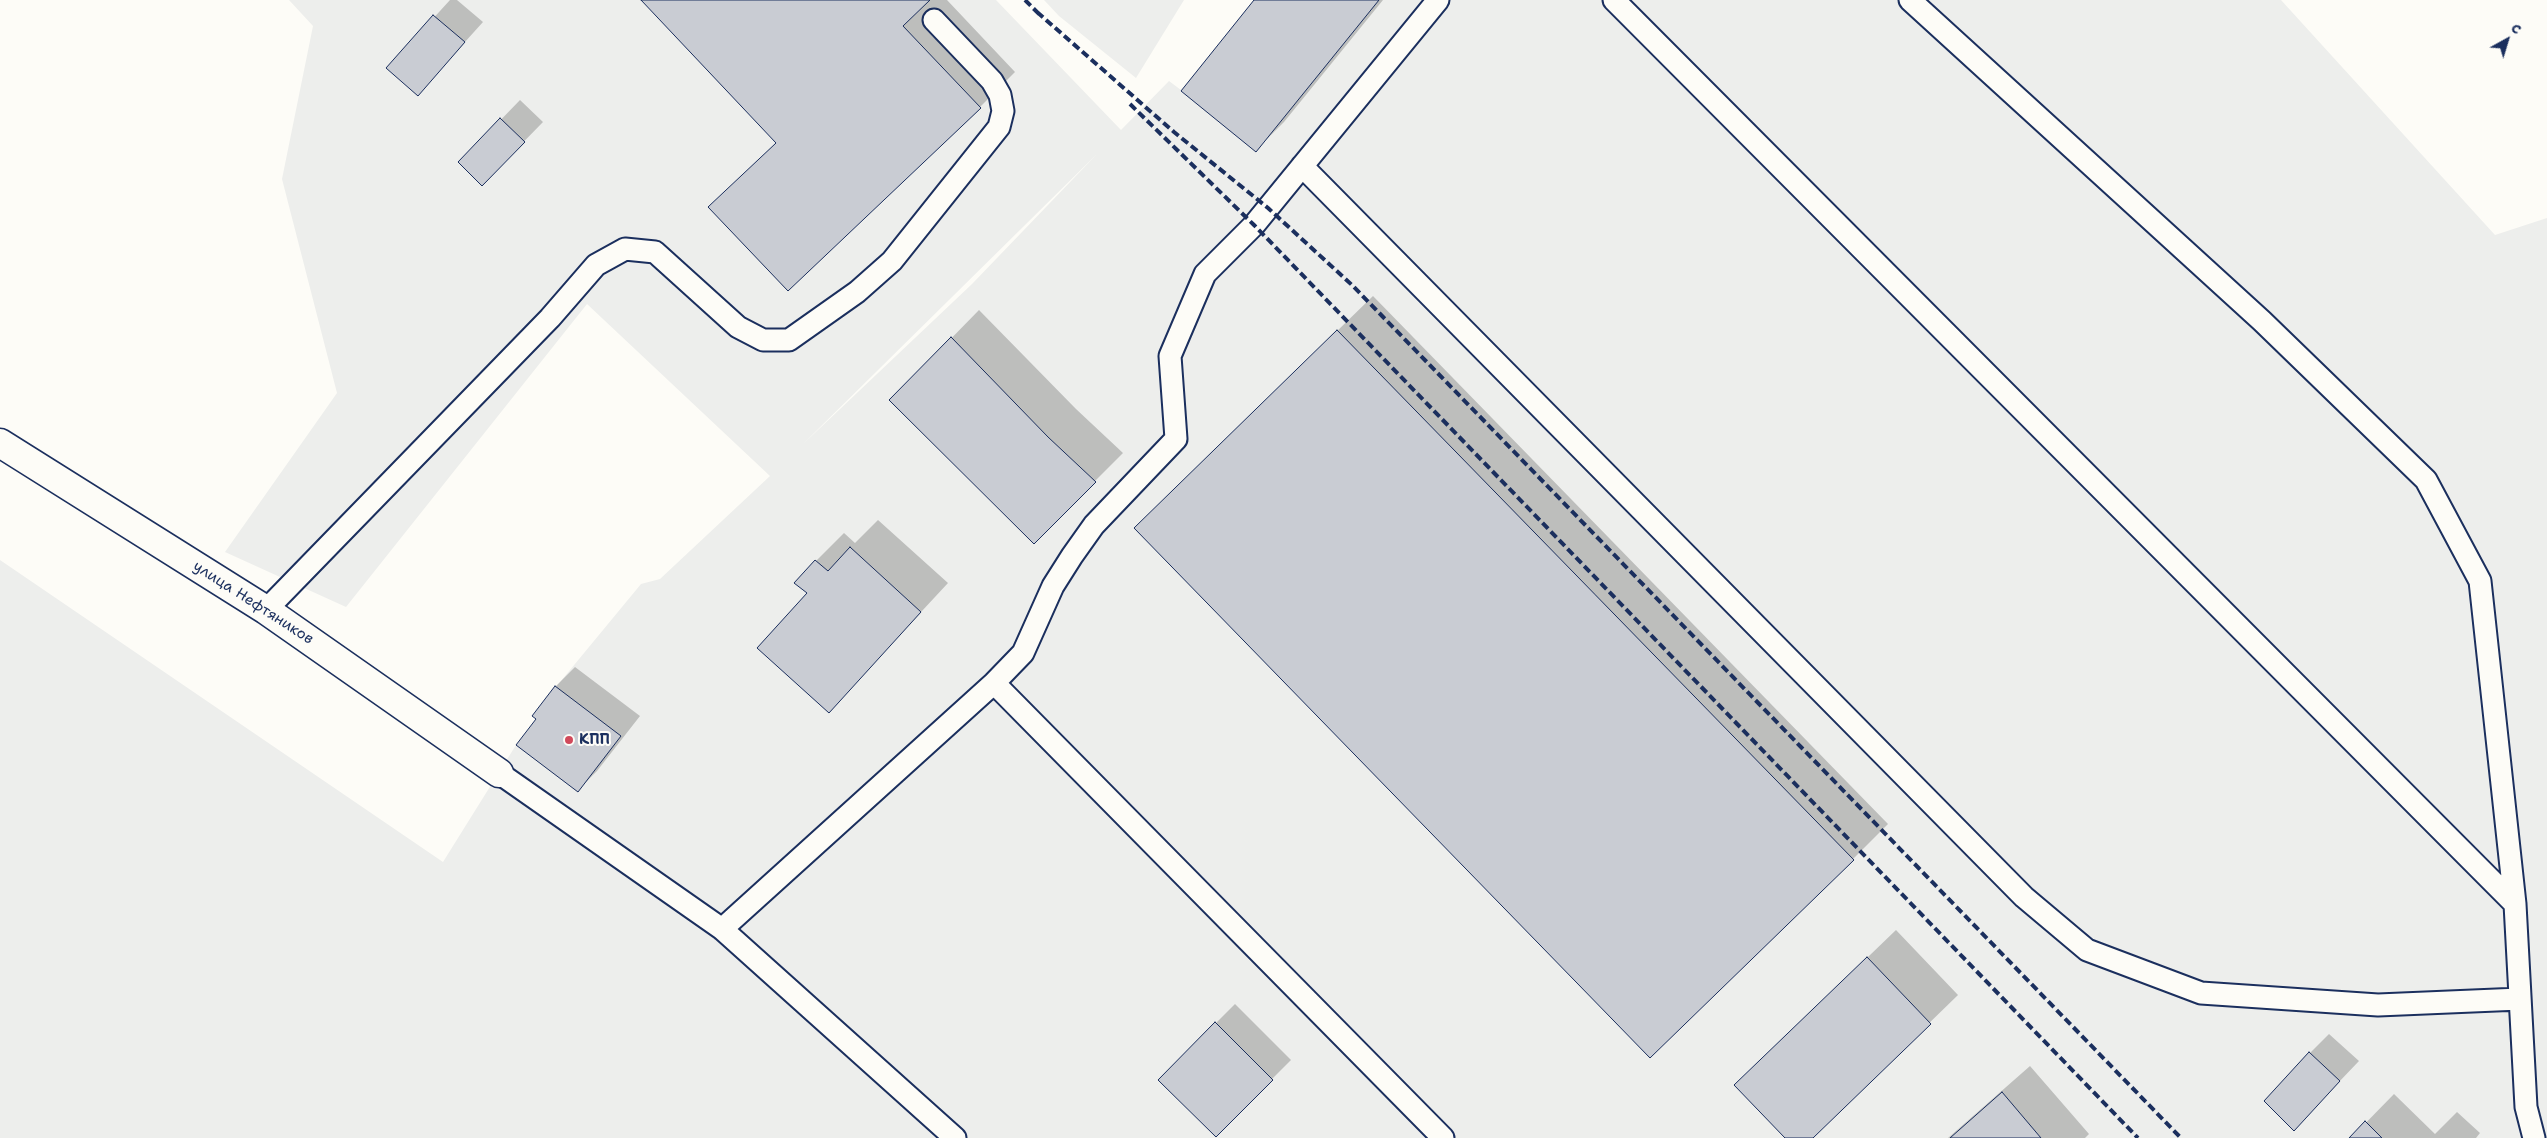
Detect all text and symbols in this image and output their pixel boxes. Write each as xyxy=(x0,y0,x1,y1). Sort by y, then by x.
north arrow xyxy=(2482,15,2532,65)
text: С xyxy=(2507,19,2525,38)
street label: улица Нефтяников xyxy=(189,557,317,649)
place label: КПП xyxy=(579,731,610,749)
marker: КПП xyxy=(563,734,575,746)

